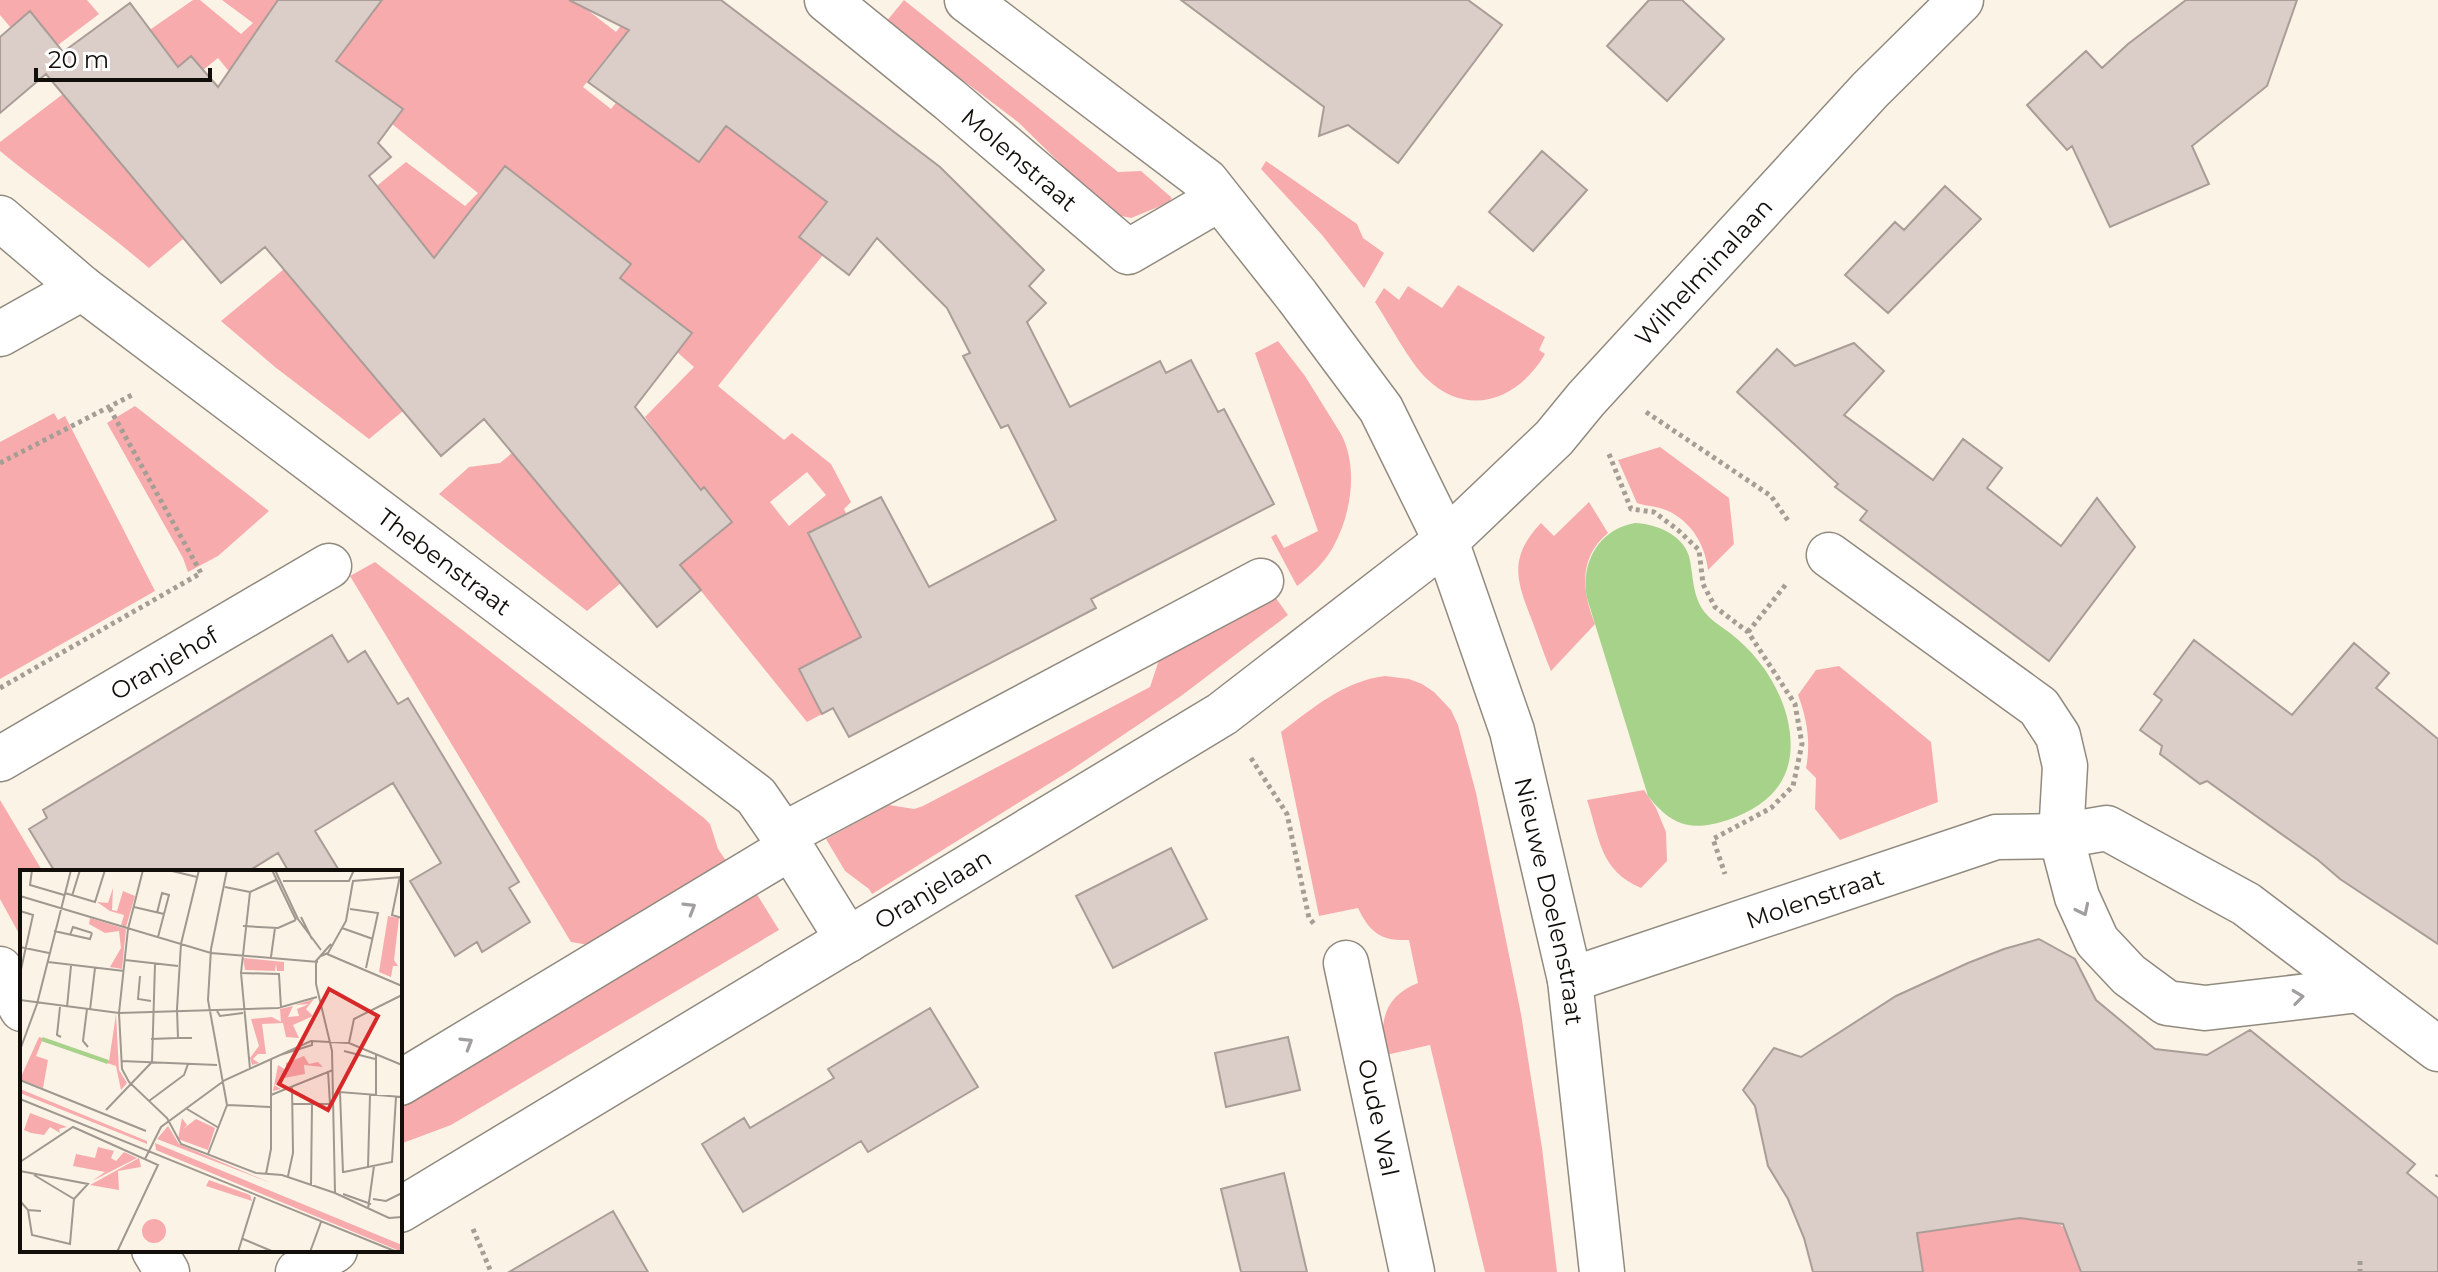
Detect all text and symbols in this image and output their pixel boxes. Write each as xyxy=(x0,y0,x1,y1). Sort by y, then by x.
scale bar xyxy=(36,32,210,82)
text: 20 m xyxy=(48,45,109,74)
street label: Molenstraat xyxy=(956,102,1084,217)
street label: Wilhelminalaan xyxy=(1628,192,1778,351)
street label: Thebenstraat xyxy=(372,502,517,621)
street label: Oranjehof xyxy=(105,620,224,706)
street label: Nieuwe Doelenstraat xyxy=(1509,774,1589,1027)
street label: Oranjelaan xyxy=(869,842,996,935)
street label: Molenstraat xyxy=(1742,861,1887,934)
inset map xyxy=(20,870,402,1252)
one-way arrow xyxy=(2073,902,2089,917)
one-way arrow xyxy=(681,903,696,918)
one-way arrow xyxy=(2292,989,2305,1006)
one-way arrow xyxy=(458,1037,473,1052)
street label: Oude Wal xyxy=(1352,1056,1406,1179)

